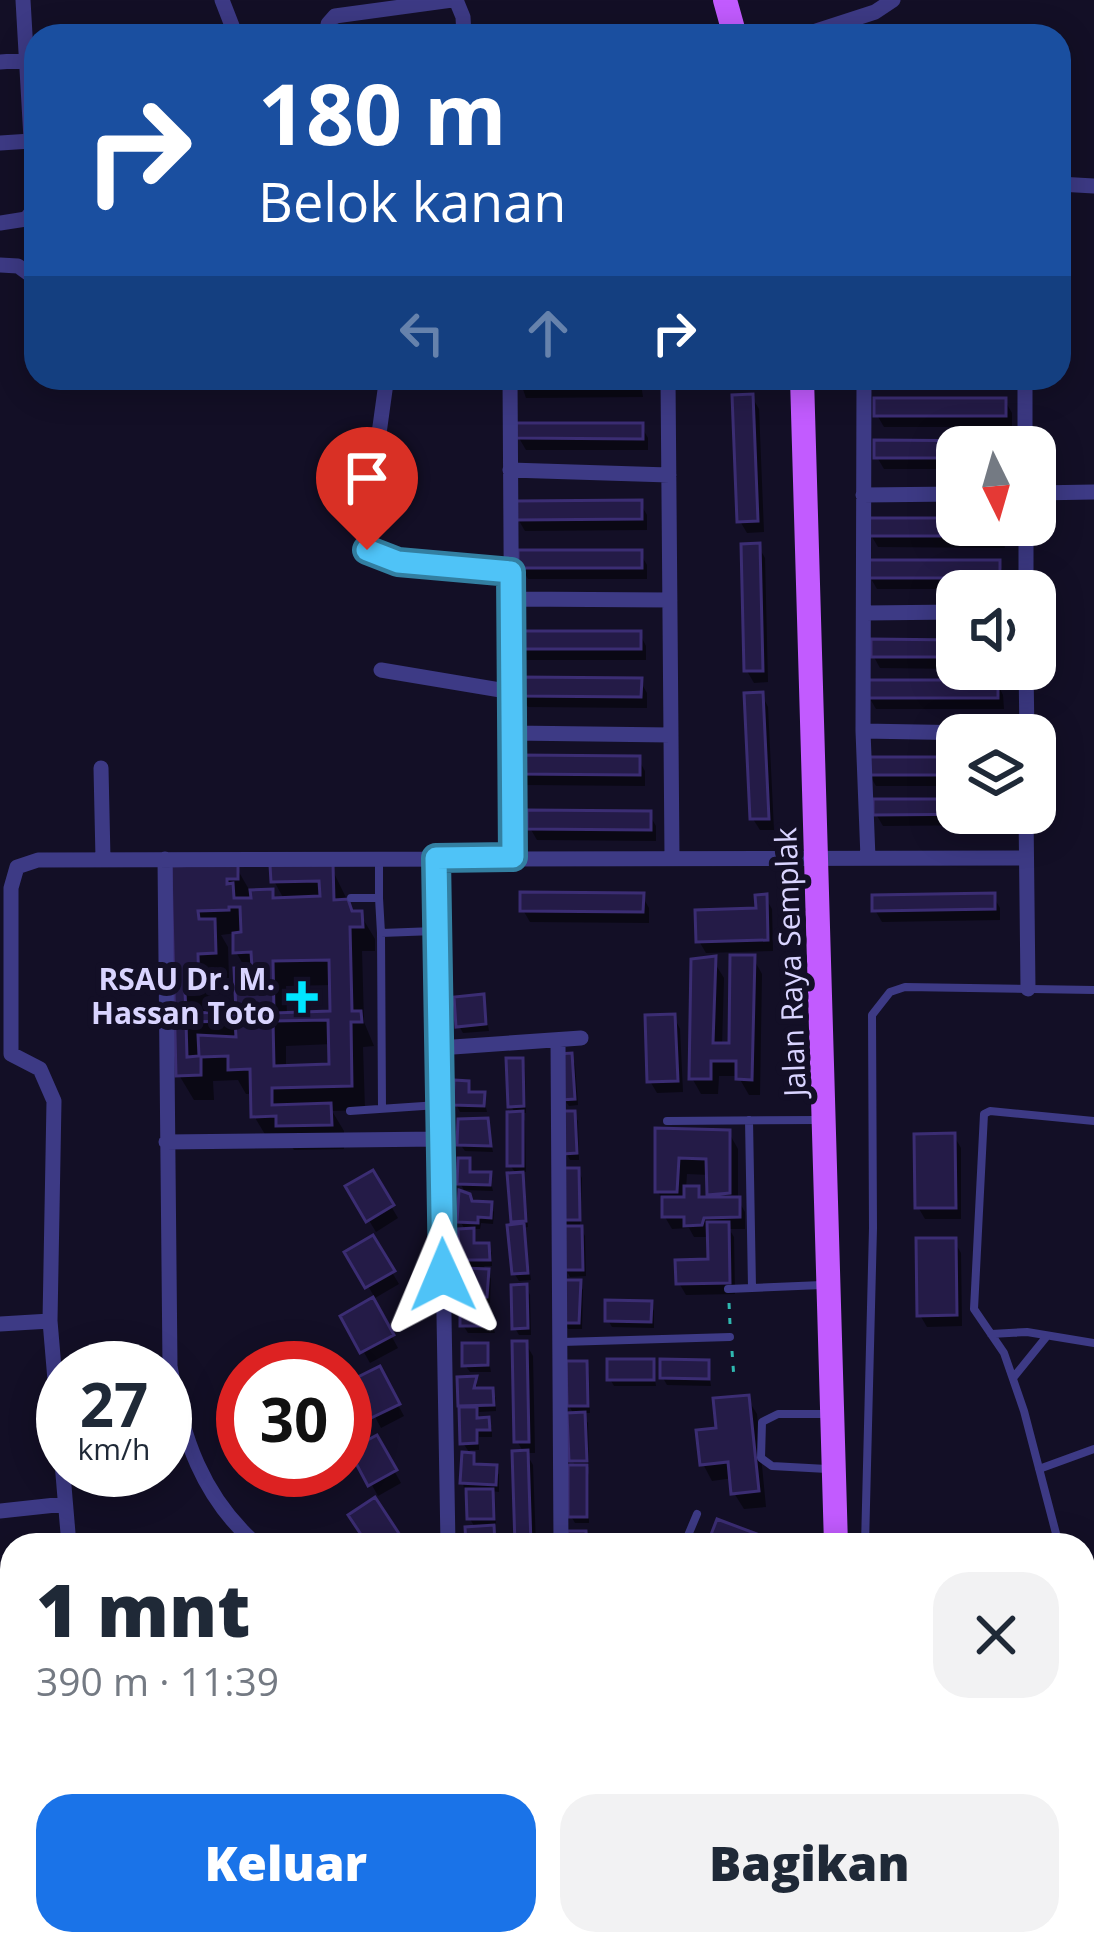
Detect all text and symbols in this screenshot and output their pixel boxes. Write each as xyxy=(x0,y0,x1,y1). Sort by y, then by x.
text: 180 m xyxy=(258,55,506,170)
icon: right xyxy=(60,72,216,228)
text: Belok kanan xyxy=(258,164,566,238)
icon: left xyxy=(389,300,455,366)
icon: ahead xyxy=(515,300,581,366)
icon: right xyxy=(641,300,707,366)
north arrow xyxy=(936,426,1056,546)
map controls xyxy=(936,426,1056,834)
pin xyxy=(316,427,418,550)
icon: arrive xyxy=(334,445,400,511)
button: sound xyxy=(936,570,1056,690)
button: layers xyxy=(936,714,1056,834)
street label: Jalan Raya Semplak xyxy=(764,827,815,1100)
place label: RSAU Dr. M. Hassan Toto xyxy=(91,958,275,1033)
marker: RSAU Dr. M. Hassan Toto xyxy=(286,981,318,1013)
position arrow xyxy=(380,1212,506,1338)
speed limit sign: 30 xyxy=(216,1341,372,1497)
text: 27 xyxy=(80,1363,148,1445)
text: km/h xyxy=(78,1428,150,1469)
text: 1 mnt xyxy=(36,1560,250,1658)
button: close xyxy=(933,1572,1059,1698)
text: 390 m · 11:39 xyxy=(36,1654,279,1707)
button: Keluar xyxy=(36,1794,536,1932)
button: Bagikan xyxy=(560,1794,1059,1932)

